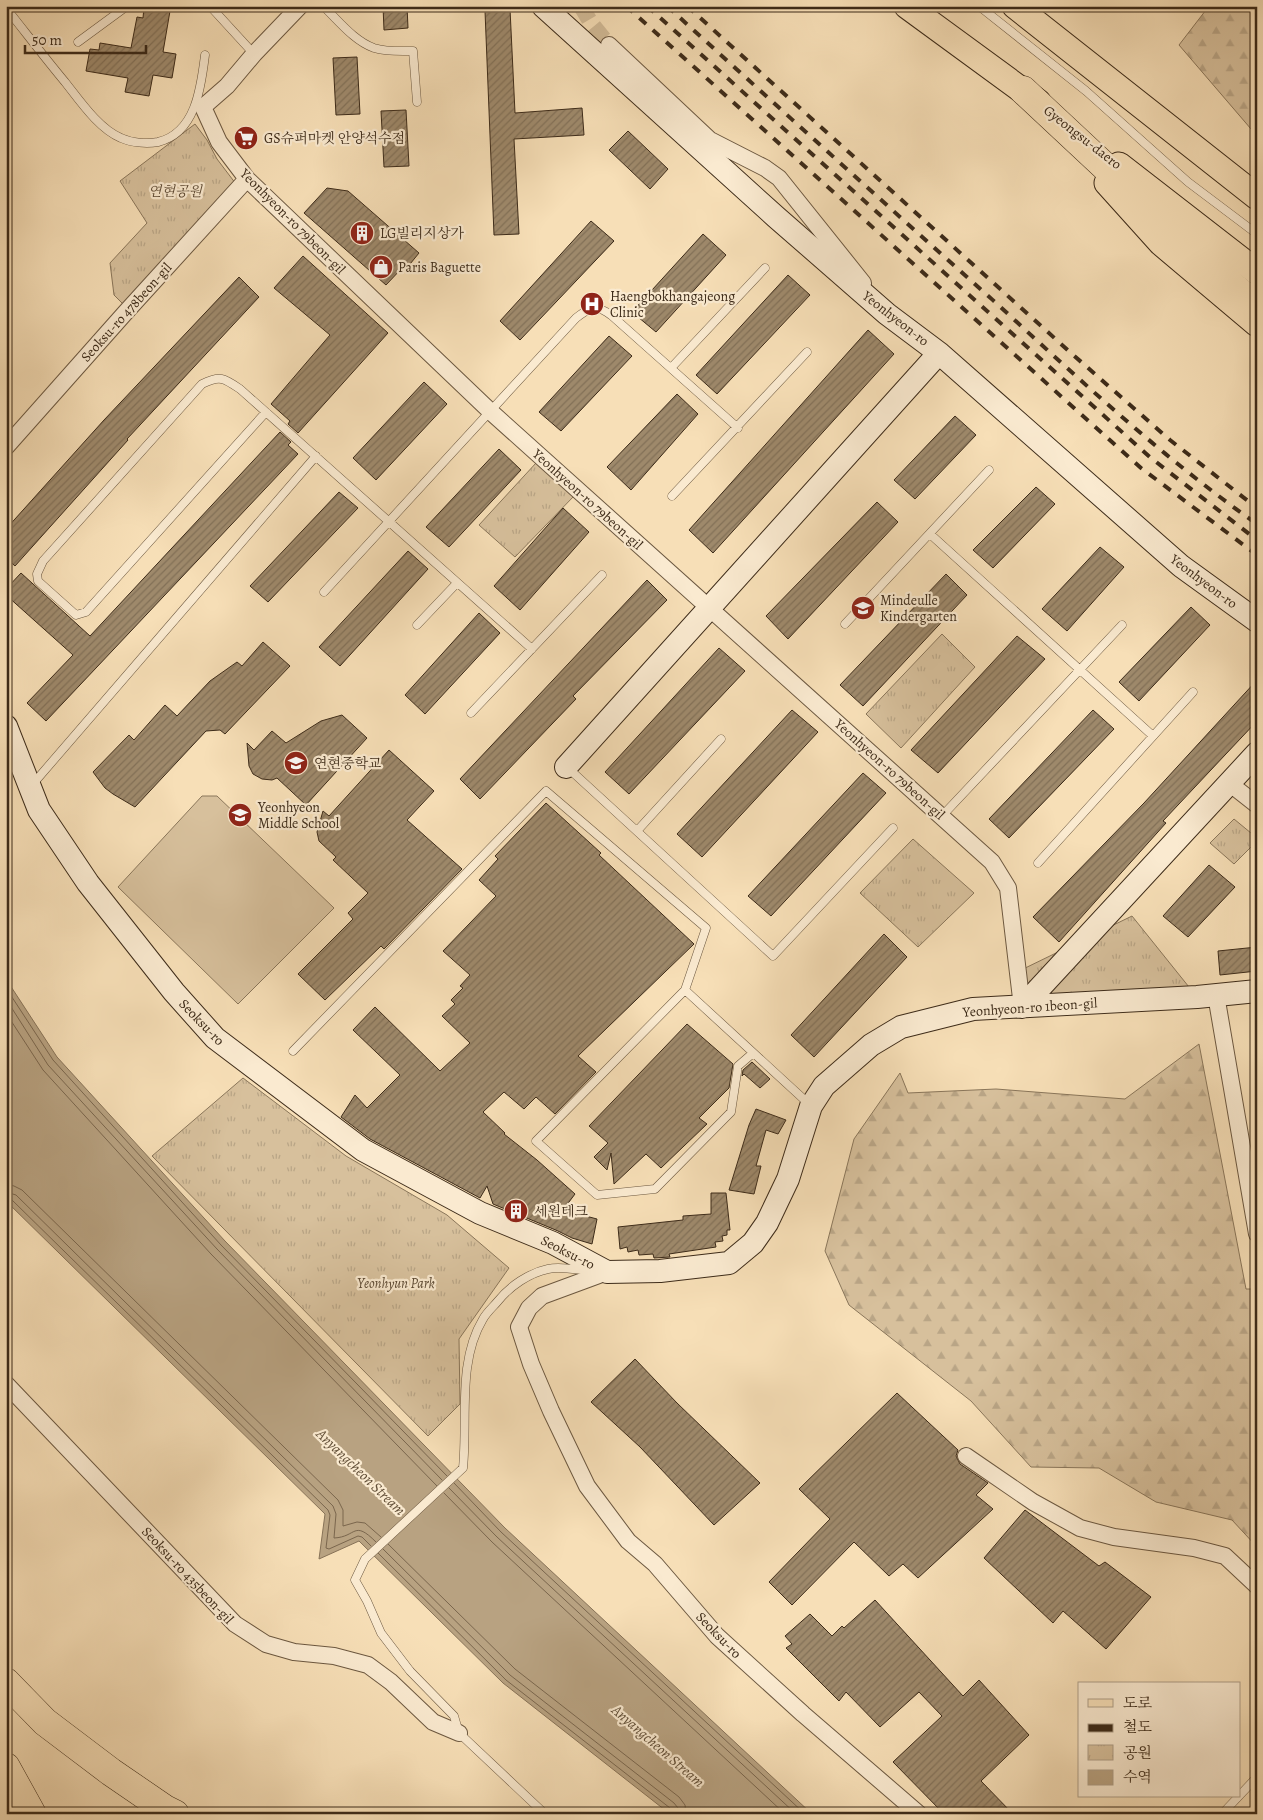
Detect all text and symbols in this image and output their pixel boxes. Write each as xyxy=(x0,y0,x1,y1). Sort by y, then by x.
scale bar xyxy=(25,22,146,54)
text: 50 m xyxy=(32,30,62,50)
street label: Gyeongsu-daero xyxy=(1040,101,1126,174)
supermarket icon: GS슈퍼마켓 안양석수점 xyxy=(233,125,259,151)
place label: GS슈퍼마켓 안양석수점 xyxy=(264,129,405,148)
street label: Yeonhyeon-ro 79beon-gil xyxy=(235,164,350,279)
park label: 연현공원 xyxy=(148,182,204,201)
building icon: LG빌리지상가 xyxy=(349,220,375,246)
place label: LG빌리지상가 xyxy=(380,224,465,243)
shop icon: Paris Baguette xyxy=(368,254,394,280)
street label: Seoksu-ro 478beon-gil xyxy=(77,258,176,366)
place label: Paris Baguette xyxy=(398,258,481,277)
street label: Yeonhyeon-ro xyxy=(858,286,933,350)
place label: Haengbokhangajeong Clinic xyxy=(610,287,735,322)
hospital icon: Haengbokhangajeong Clinic xyxy=(579,291,605,317)
street label: Yeonhyeon-ro 79beon-gil xyxy=(528,444,647,554)
street label: Yeonhyeon-ro xyxy=(1165,549,1241,613)
place label: Mindeulle Kindergarten xyxy=(880,591,957,626)
school or university icon: Mindeulle Kindergarten xyxy=(850,595,876,621)
street label: Yeonhyeon-ro 79beon-gil xyxy=(830,714,949,824)
school or university icon: 연현중학교 xyxy=(283,750,309,776)
place label: 연현중학교 xyxy=(314,754,382,773)
place label: Yeonhyeon Middle School xyxy=(257,798,340,833)
school or university icon: Yeonhyeon Middle School xyxy=(227,802,253,828)
street label: Yeonhyeon-ro 1beon-gil xyxy=(961,993,1099,1022)
street label: Seoksu-ro xyxy=(175,995,229,1050)
building icon: 세원테크 xyxy=(503,1198,529,1224)
place label: 세원테크 xyxy=(534,1202,589,1221)
street label: Seoksu-ro xyxy=(538,1231,598,1274)
park label: Yeonhyun Park xyxy=(357,1274,435,1293)
water label: Anyangcheon Stream xyxy=(311,1424,410,1520)
street label: Seoksu-ro 435beon-gil xyxy=(137,1523,238,1629)
street label: Seoksu-ro xyxy=(692,1608,746,1663)
legend xyxy=(1078,1682,1240,1798)
text: 도로 xyxy=(1123,1693,1152,1713)
water label: Anyangcheon Stream xyxy=(607,1699,709,1792)
text: 철도 xyxy=(1123,1717,1152,1737)
text: 공원 xyxy=(1123,1743,1152,1763)
text: 수역 xyxy=(1123,1767,1152,1787)

